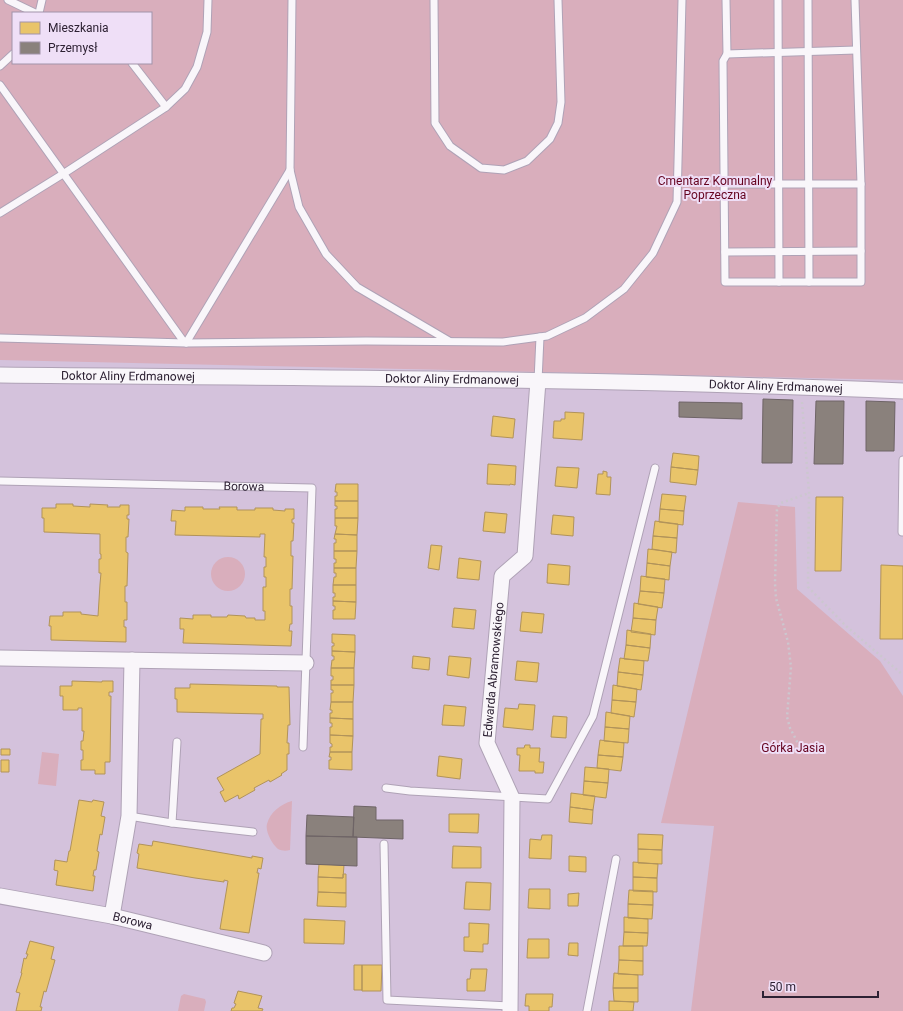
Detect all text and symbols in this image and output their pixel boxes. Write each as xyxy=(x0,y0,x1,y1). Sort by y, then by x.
legend xyxy=(12,12,152,64)
text: Mieszkania xyxy=(48,21,109,35)
text: Przemysł xyxy=(48,41,98,55)
park label: Cmentarz Komunalny Poprzeczna xyxy=(658,174,773,202)
street label: Doktor Aliny Erdmanowej xyxy=(61,369,195,384)
street label: Doktor Aliny Erdmanowej xyxy=(385,371,519,387)
street label: Doktor Aliny Erdmanowej xyxy=(709,377,843,396)
street label: Borowa xyxy=(223,479,264,494)
street label: Edwarda Abramowskiego xyxy=(481,601,507,738)
park label: Górka Jasia xyxy=(761,741,825,755)
street label: Borowa xyxy=(111,909,154,933)
scale bar xyxy=(763,973,878,999)
text: 50 m xyxy=(769,980,796,994)

